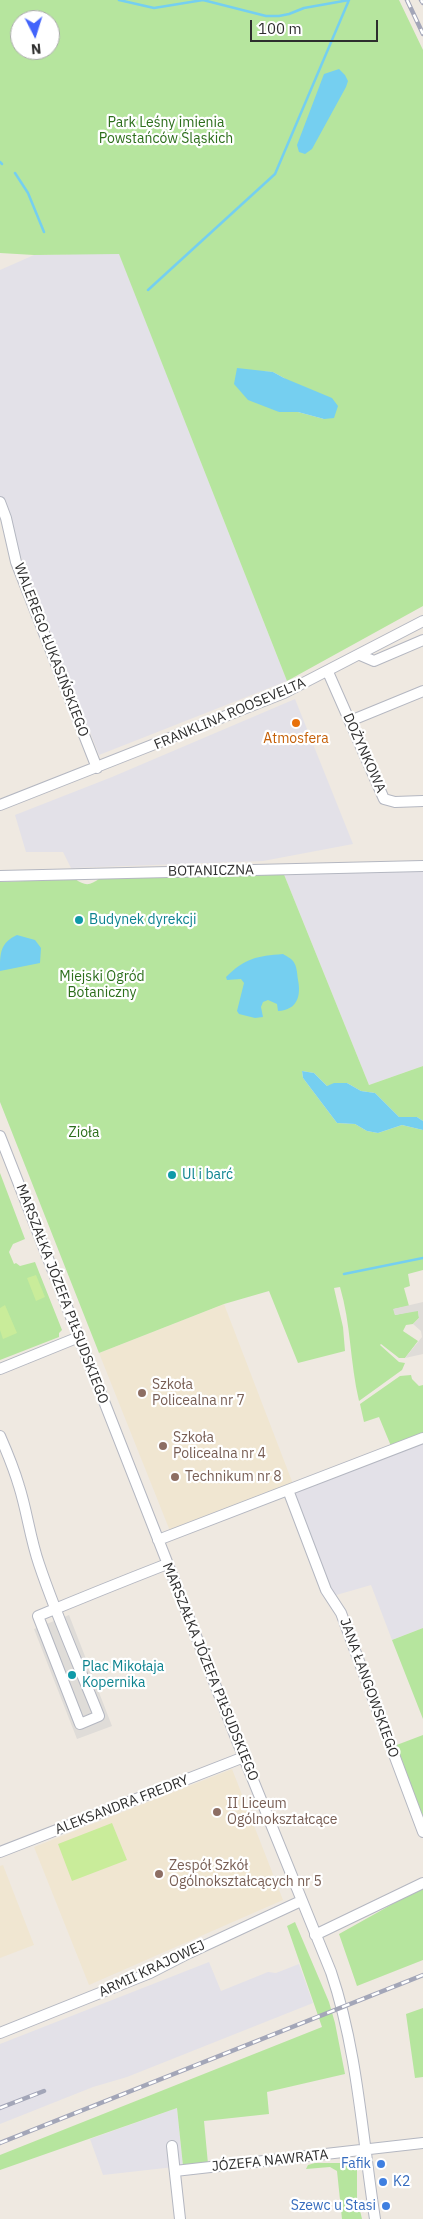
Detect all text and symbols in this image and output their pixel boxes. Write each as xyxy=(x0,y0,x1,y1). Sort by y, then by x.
north arrow xyxy=(10,10,60,60)
scale bar xyxy=(253,10,380,42)
text: 100 m xyxy=(258,19,302,38)
text: N xyxy=(30,40,42,58)
park label: Park Leśny imienia Powstańców Śląskich xyxy=(99,115,233,148)
street label: WALEREGO ŁUKASIŃSKIEGO xyxy=(10,561,92,739)
street label: FRANKLINA ROOSEVELTA xyxy=(152,674,308,754)
street label: DOŻYNKOWA xyxy=(339,711,389,795)
marker: Atmosfera xyxy=(290,717,302,729)
place label: Atmosfera xyxy=(263,731,329,747)
street label: BOTANICZNA xyxy=(168,862,254,880)
place label: Budynek dyrekcji xyxy=(89,912,197,928)
marker: Budynek dyrekcji xyxy=(73,914,85,926)
park label: Miejski Ogród Botaniczny xyxy=(59,969,145,1002)
park label: Zioła xyxy=(69,1125,99,1141)
place label: Ul i barć xyxy=(182,1167,233,1183)
marker: Ul i barć xyxy=(166,1169,178,1181)
street label: MARSZAŁKA JÓZEFA PIŁSUDSKIEGO xyxy=(12,1182,112,1406)
place label: Szkoła Policealna nr 7 xyxy=(152,1377,245,1410)
marker: Szkoła Policealna nr 7 xyxy=(136,1387,148,1399)
place label: Szkoła Policealna nr 4 xyxy=(173,1430,266,1462)
marker: Szkoła Policealna nr 4 xyxy=(157,1440,169,1452)
place label: Technikum nr 8 xyxy=(185,1469,282,1485)
marker: Technikum nr 8 xyxy=(169,1471,181,1483)
street label: MARSZAŁKA JÓZEFA PIŁSUDSKIEGO xyxy=(158,1560,262,1784)
street label: JANA ŁANGOWSKIEGO xyxy=(336,1616,402,1760)
place label: Plac Mikołaja Kopernika xyxy=(82,1659,164,1691)
marker: Plac Mikołaja Kopernika xyxy=(66,1669,78,1681)
street label: ALEKSANDRA FREDRY xyxy=(53,1772,191,1838)
place label: II Liceum Ogólnokształcące xyxy=(227,1796,338,1828)
marker: II Liceum Ogólnokształcące xyxy=(211,1806,223,1818)
place label: Zespół Szkół Ogólnokształcących nr 5 xyxy=(169,1858,322,1890)
marker: Zespół Szkół Ogólnokształcących nr 5 xyxy=(153,1868,165,1880)
street label: ARMII KRAJOWEJ xyxy=(96,1937,208,2001)
street label: JÓZEFA NAWRATA xyxy=(211,2147,329,2175)
place label: Fafik xyxy=(341,2156,371,2172)
marker: Fafik xyxy=(375,2158,387,2170)
place label: K2 xyxy=(393,2174,410,2190)
marker: K2 xyxy=(377,2176,389,2188)
place label: Szewc u Stasi xyxy=(291,2198,376,2214)
marker: Szewc u Stasi xyxy=(380,2200,392,2212)

